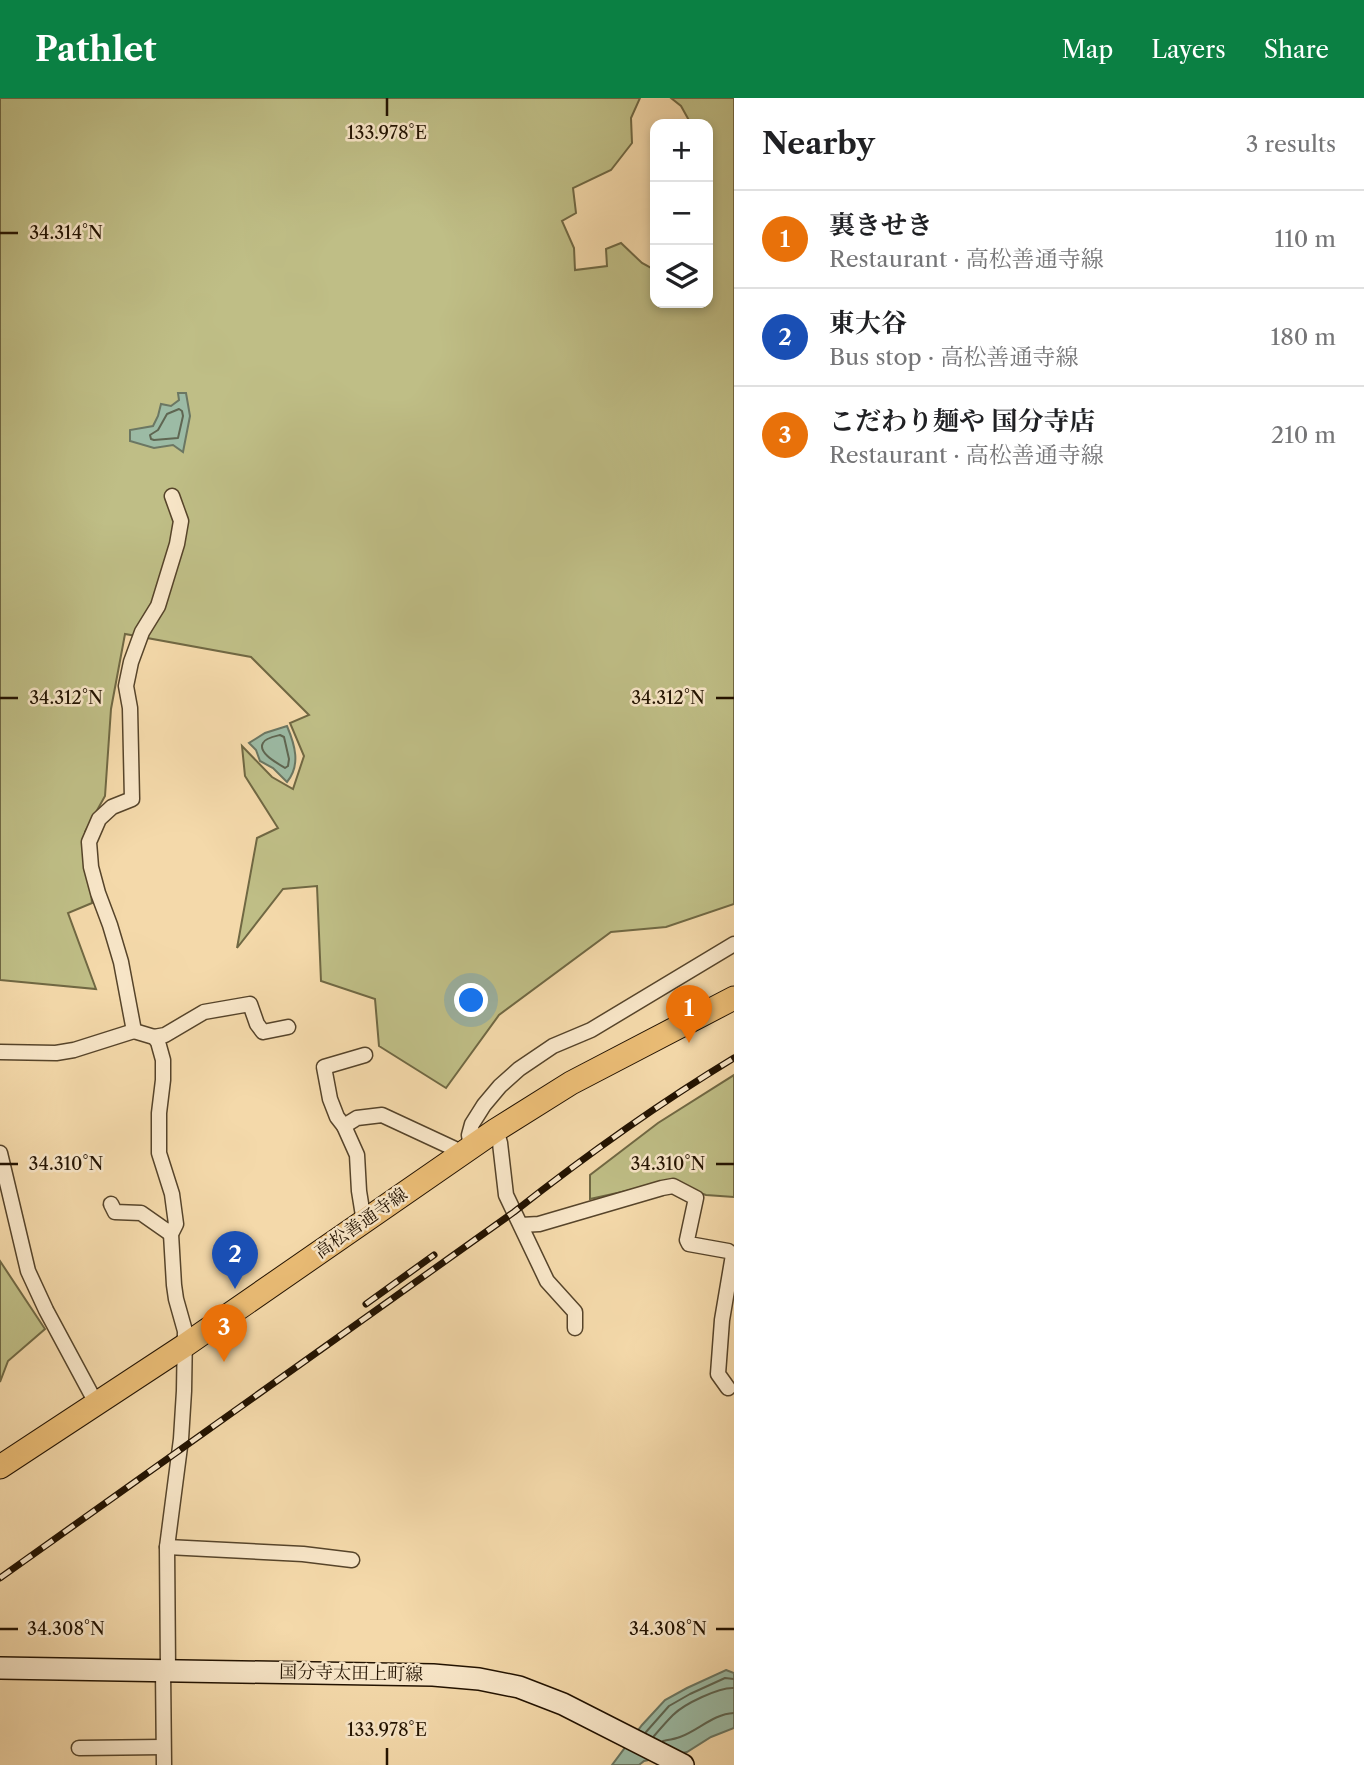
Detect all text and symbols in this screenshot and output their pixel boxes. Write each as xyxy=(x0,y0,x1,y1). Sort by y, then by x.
text: Pathlet xyxy=(35,29,157,70)
text: Map xyxy=(1062,35,1113,64)
text: Layers xyxy=(1151,35,1226,64)
text: Share xyxy=(1264,35,1329,64)
map controls xyxy=(650,119,713,308)
button: + xyxy=(650,119,713,182)
text: 133.978°E xyxy=(347,122,427,144)
text: Nearby xyxy=(762,125,875,162)
text: 3 results xyxy=(1246,130,1336,158)
button: − xyxy=(650,182,713,245)
text: 裏きせき xyxy=(829,209,933,241)
text: 34.314°N xyxy=(29,222,103,244)
text: 1 xyxy=(780,225,790,253)
text: 110 m xyxy=(1275,225,1336,253)
button: layers xyxy=(650,245,713,308)
text: Restaurant · 高松善通寺線 xyxy=(829,245,1104,273)
text: 東大谷 xyxy=(829,307,907,339)
text: 2 xyxy=(778,323,792,351)
text: 180 m xyxy=(1271,323,1336,351)
text: Bus stop · 高松善通寺線 xyxy=(829,343,1078,371)
text: こだわり麺や 国分寺店 xyxy=(829,405,1096,437)
text: 3 xyxy=(779,421,792,449)
text: 210 m xyxy=(1271,421,1336,449)
text: Restaurant · 高松善通寺線 xyxy=(829,441,1104,469)
text: 34.312°N xyxy=(29,687,103,709)
text: 34.312°N xyxy=(631,687,705,709)
your location xyxy=(454,983,488,1017)
pin: 1 xyxy=(666,985,712,1043)
text: 34.310°N xyxy=(29,1153,104,1175)
text: 34.310°N xyxy=(631,1153,706,1175)
street label: 高松善通寺線 xyxy=(310,1183,412,1263)
pin: 2 xyxy=(212,1231,258,1289)
pin: 3 xyxy=(201,1304,247,1362)
text: 34.308°N xyxy=(27,1618,105,1640)
text: 34.308°N xyxy=(629,1618,707,1640)
street label: 国分寺太田上町線 xyxy=(279,1661,423,1685)
text: 133.978°E xyxy=(347,1719,427,1741)

